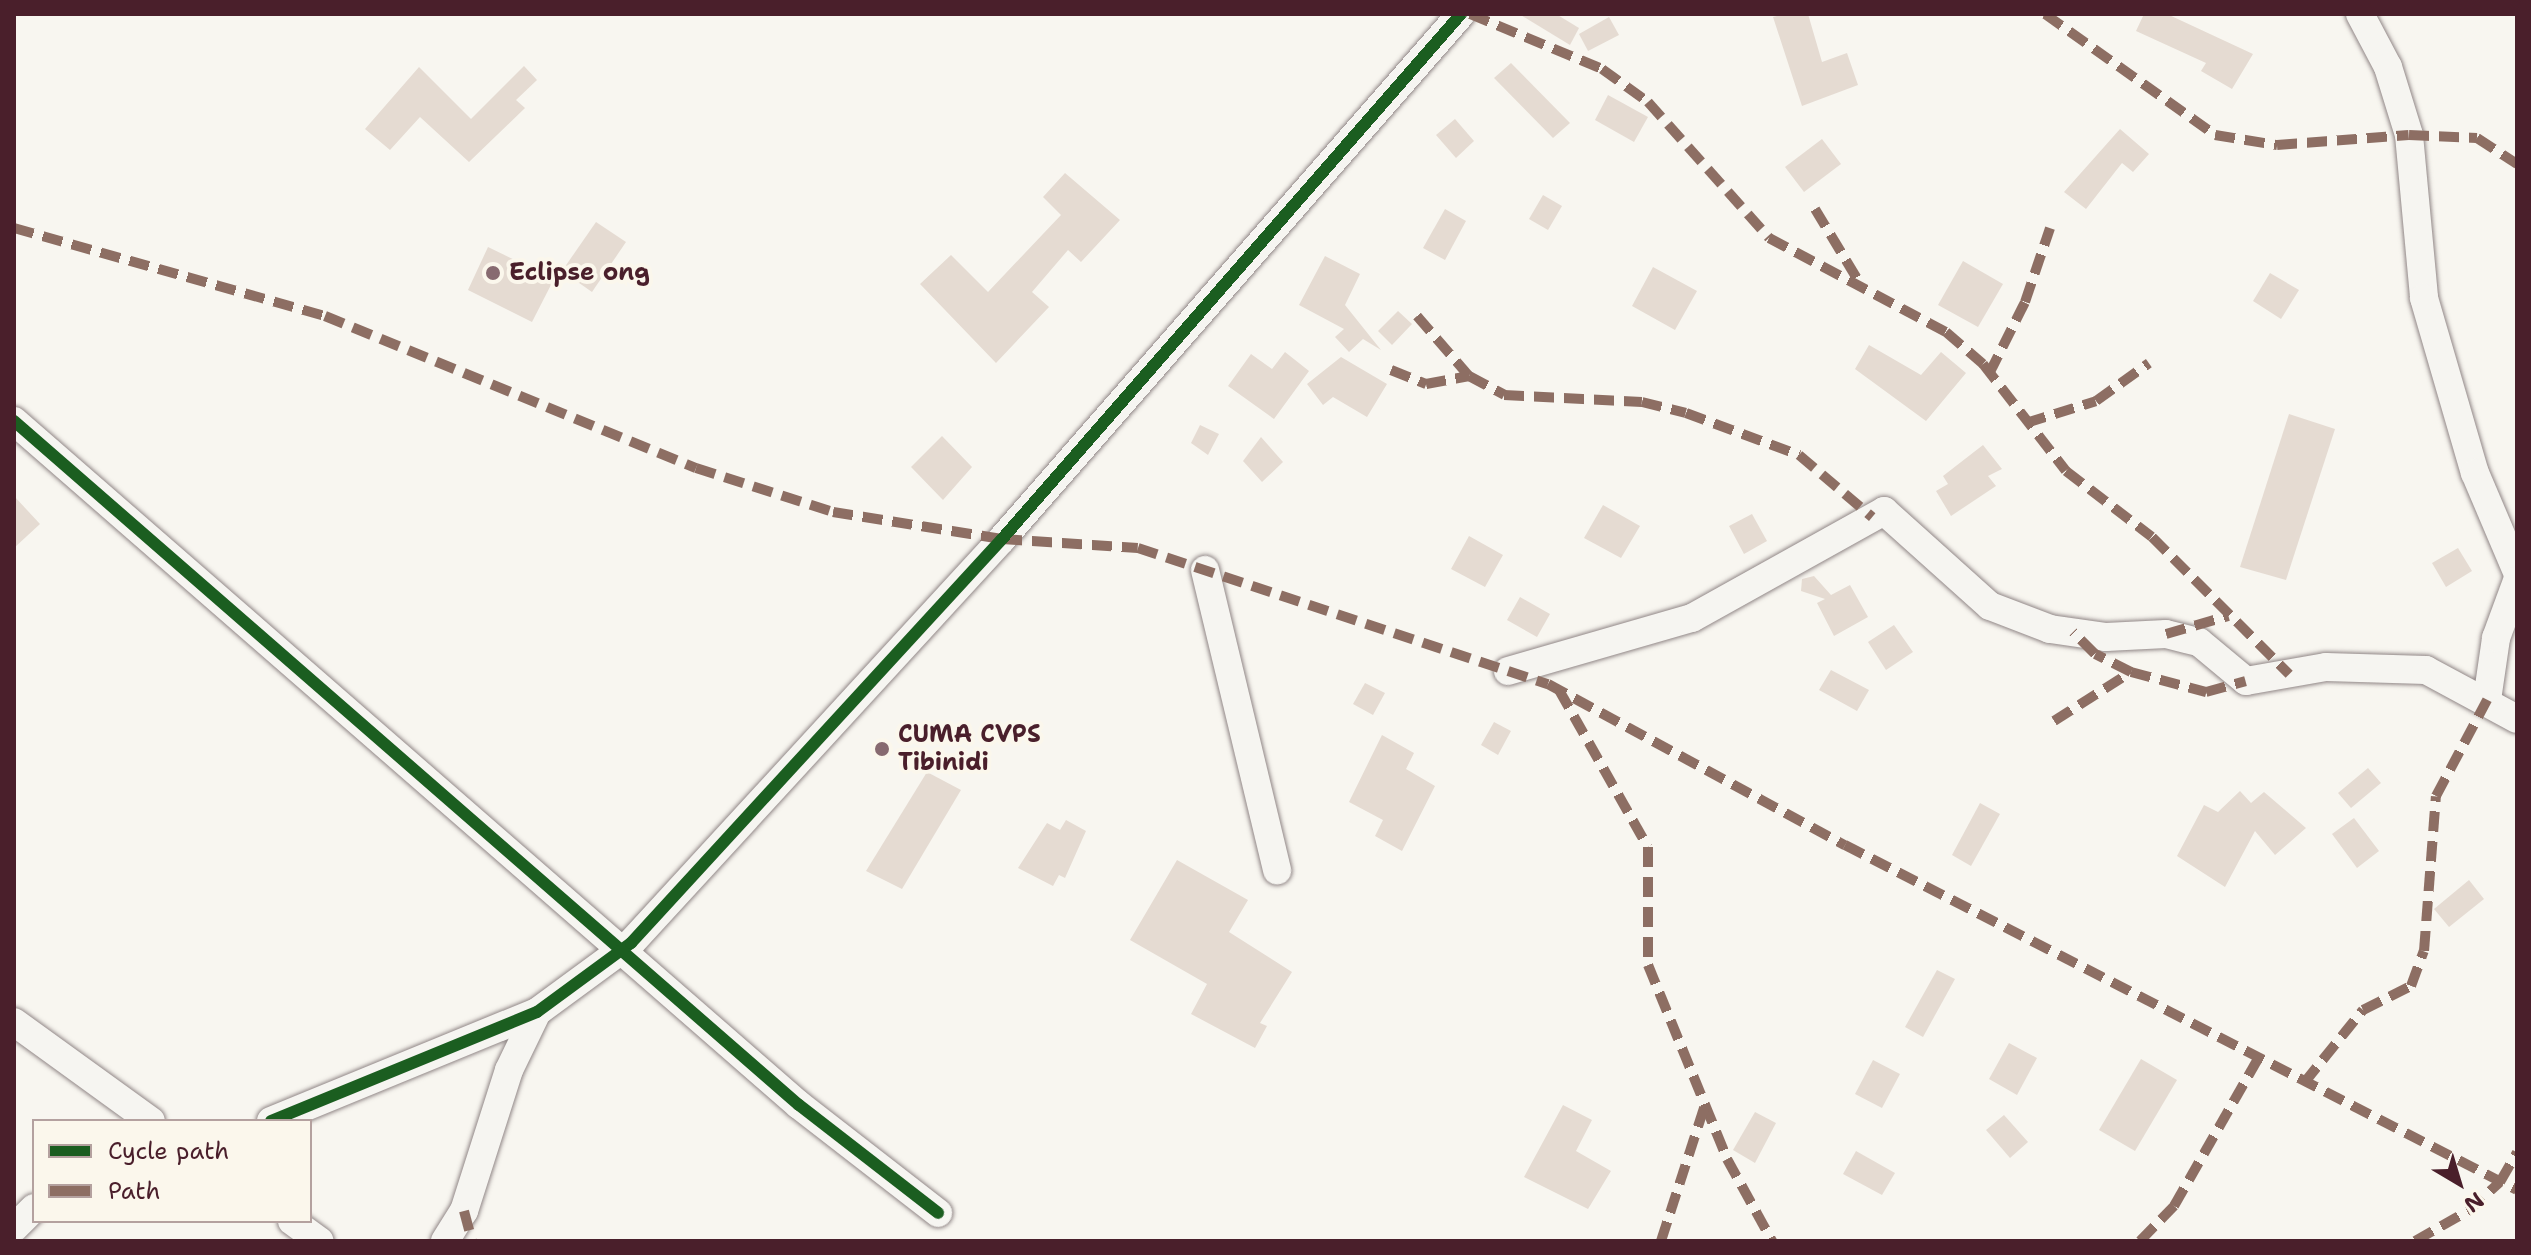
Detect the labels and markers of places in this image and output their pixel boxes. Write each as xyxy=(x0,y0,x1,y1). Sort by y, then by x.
place label: Eclipse ong xyxy=(509,259,650,287)
marker: Eclipse ong xyxy=(484,264,502,282)
place label: CUMA CVPS Tibinidi xyxy=(898,721,1041,777)
marker: CUMA CVPS Tibinidi xyxy=(873,740,891,758)

